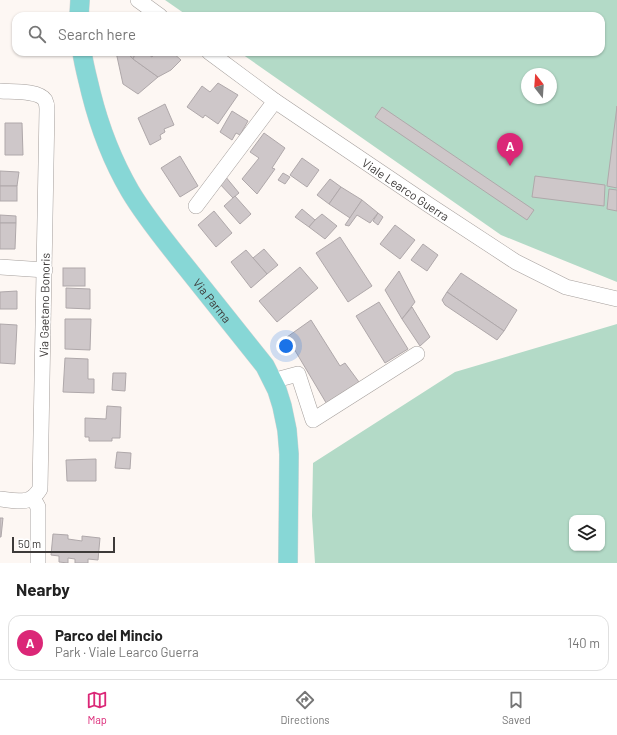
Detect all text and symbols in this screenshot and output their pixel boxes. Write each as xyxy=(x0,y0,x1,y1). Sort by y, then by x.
search box xyxy=(12,12,605,56)
icon: search xyxy=(26,23,48,45)
text: Search here xyxy=(58,25,136,43)
north arrow xyxy=(521,68,557,104)
pin: A xyxy=(497,133,523,166)
street label: Viale Learco Guerra xyxy=(360,155,452,223)
street label: Via Gaetano Bonoris xyxy=(36,252,52,357)
street label: Via Parma xyxy=(191,276,234,325)
your location xyxy=(276,336,296,356)
map controls xyxy=(569,515,605,551)
button: layers xyxy=(569,515,605,551)
scale bar xyxy=(12,535,115,554)
text: 50 m xyxy=(18,537,41,550)
text: Nearby xyxy=(16,579,70,599)
text: Parco del Mincio xyxy=(55,626,163,644)
text: A xyxy=(26,635,34,651)
text: 140 m xyxy=(568,635,600,651)
text: Park · Viale Learco Guerra xyxy=(55,644,199,660)
tab: Map xyxy=(86,689,108,726)
tab: Directions xyxy=(280,689,330,726)
tab: Saved xyxy=(502,689,531,726)

